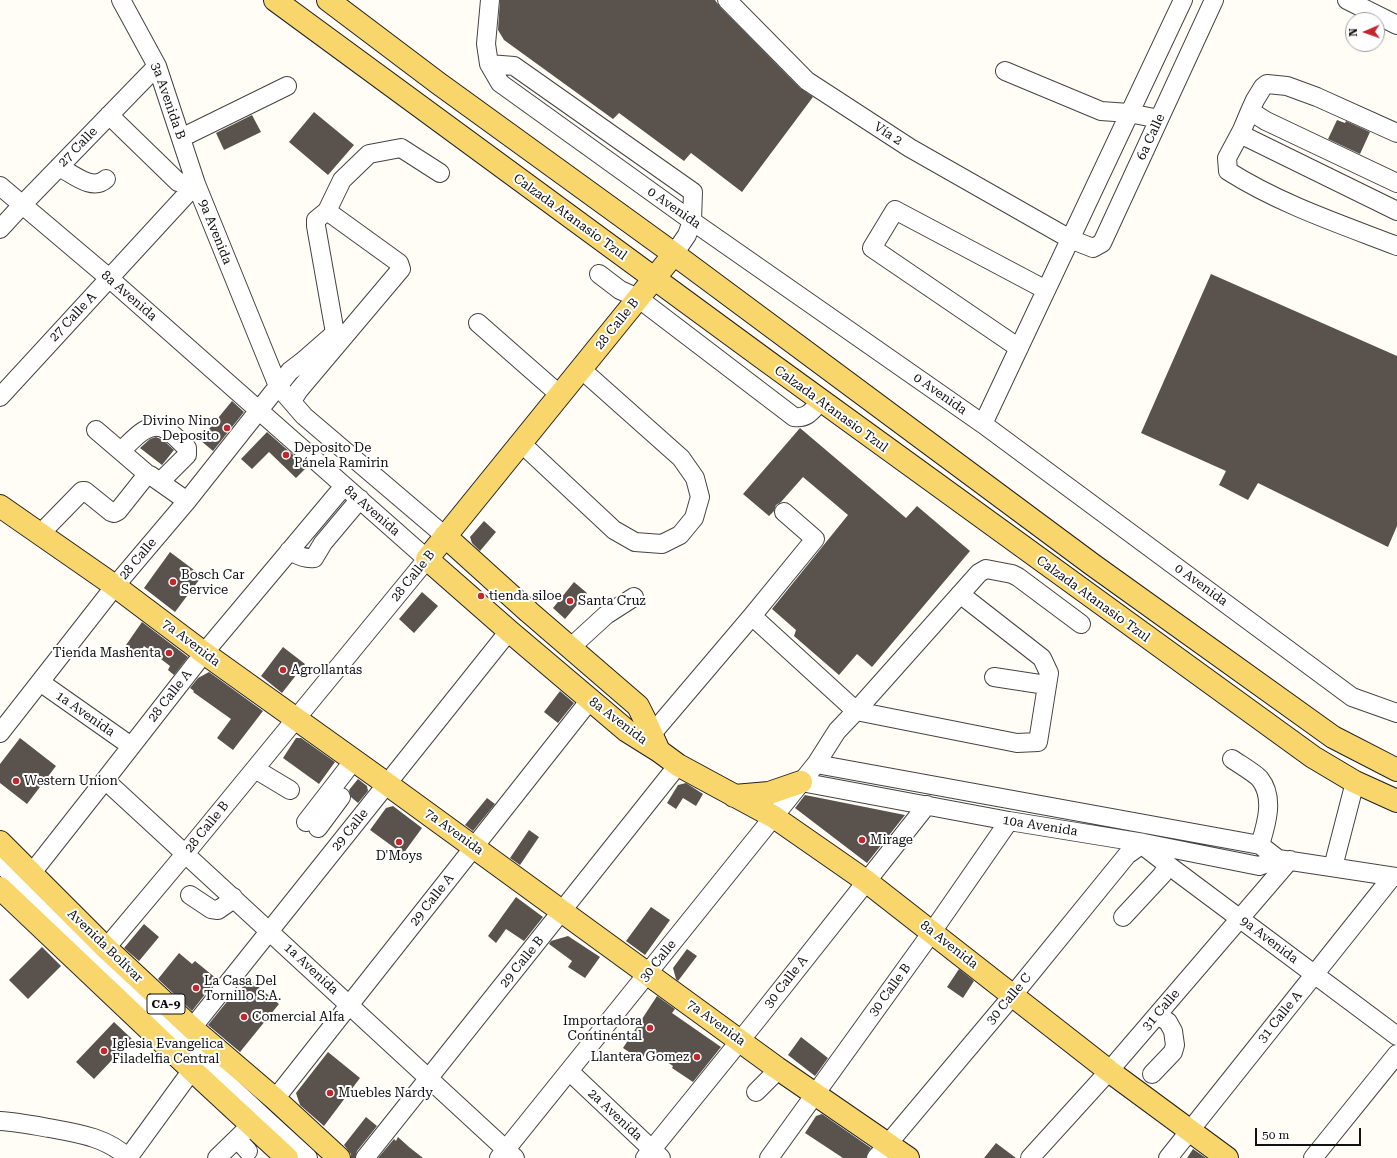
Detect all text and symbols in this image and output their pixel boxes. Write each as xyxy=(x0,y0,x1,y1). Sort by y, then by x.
north arrow xyxy=(1345,12,1385,52)
text: N xyxy=(1347,28,1360,37)
street label: 3a Avenida B xyxy=(148,60,188,142)
street label: 6a Calle xyxy=(1134,111,1168,163)
street label: Vía 2 xyxy=(871,119,905,149)
street label: 27 Calle xyxy=(55,124,101,170)
street label: Calzada Atanasio Tzul xyxy=(510,171,630,263)
street label: 0 Avenida xyxy=(644,184,704,232)
street label: 9a Avenida xyxy=(195,197,235,267)
street label: 8a Avenida xyxy=(98,268,160,324)
street label: 27 Calle A xyxy=(46,289,100,345)
street label: 28 Calle B xyxy=(592,295,642,353)
street label: Calzada Atanasio Tzul xyxy=(771,363,891,455)
street label: 0 Avenida xyxy=(910,370,970,418)
place label: Divino Nino Deposito xyxy=(143,413,219,444)
marker: Divino Nino Deposito xyxy=(222,423,232,433)
place label: Deposito De Pánela Ramirin xyxy=(294,440,389,471)
marker: Deposito De Pánela Ramirin xyxy=(281,450,291,460)
street label: 8a Avenida xyxy=(341,483,403,539)
street label: 28 Calle xyxy=(116,535,160,583)
street label: 28 Calle B xyxy=(388,547,438,605)
street label: Calzada Atanasio Tzul xyxy=(1033,553,1153,645)
street label: 0 Avenida xyxy=(1172,561,1230,609)
place label: Bosch Car Service xyxy=(181,567,245,598)
marker: Bosch Car Service xyxy=(168,577,178,587)
place label: tienda siloe xyxy=(489,588,562,604)
marker: tienda siloe xyxy=(476,591,486,601)
place label: Santa Cruz xyxy=(578,593,646,609)
marker: Santa Cruz xyxy=(565,596,575,606)
street label: 7a Avenida xyxy=(159,616,223,670)
place label: Tienda Mashenta xyxy=(53,645,161,661)
marker: Tienda Mashenta xyxy=(164,648,174,658)
place label: Agrollantas xyxy=(291,662,362,678)
marker: Agrollantas xyxy=(278,665,288,675)
street label: 28 Calle A xyxy=(145,667,195,725)
street label: 1a Avenida xyxy=(52,688,118,740)
street label: 8a Avenida xyxy=(586,694,650,748)
place label: Western Union xyxy=(24,773,118,789)
marker: Western Union xyxy=(11,776,21,786)
street label: 28 Calle B xyxy=(182,798,232,856)
street label: 29 Calle xyxy=(328,806,372,854)
street label: 7a Avenida xyxy=(422,806,486,858)
street label: 10a Avenida xyxy=(1001,812,1079,840)
place label: Mirage xyxy=(870,832,913,848)
marker: Mirage xyxy=(857,835,867,845)
marker: D'Moys xyxy=(394,837,404,847)
place label: D'Moys xyxy=(376,848,422,864)
street label: 29 Calle A xyxy=(407,871,457,929)
street label: Avenida Bolívar xyxy=(64,906,146,986)
street label: 9a Avenida xyxy=(1237,913,1301,967)
street label: 8a Avenida xyxy=(917,918,981,972)
street label: 29 Calle B xyxy=(497,933,547,991)
street label: 30 Calle xyxy=(636,937,680,985)
street label: 1a Avenida xyxy=(281,940,341,998)
street label: 30 Calle A xyxy=(761,953,811,1011)
street label: 30 Calle B xyxy=(866,961,914,1019)
street label: 30 Calle C xyxy=(983,970,1035,1028)
place label: La Casa Del Tornillo S.A. xyxy=(204,973,281,1004)
marker: La Casa Del Tornillo S.A. xyxy=(191,983,201,993)
street label: 31 Calle xyxy=(1139,986,1183,1034)
street label: 31 Calle A xyxy=(1255,988,1305,1046)
road number: CA-9 xyxy=(147,994,185,1014)
street label: 7a Avenida xyxy=(684,997,748,1049)
place label: Comercial Alfa xyxy=(252,1009,345,1025)
marker: Comercial Alfa xyxy=(239,1012,249,1022)
place label: Importadora Continental xyxy=(563,1013,642,1044)
marker: Importadora Continental xyxy=(645,1023,655,1033)
place label: Iglesia Evangelica Filadelfia Central xyxy=(112,1036,224,1067)
marker: Iglesia Evangelica Filadelfia Central xyxy=(99,1046,109,1056)
place label: Llantera Gomez xyxy=(591,1049,689,1065)
marker: Llantera Gomez xyxy=(692,1052,702,1062)
place label: Muebles Nardy xyxy=(338,1085,433,1101)
street label: 2a Avenida xyxy=(585,1086,645,1144)
marker: Muebles Nardy xyxy=(325,1088,335,1098)
scale bar xyxy=(1257,1120,1363,1146)
text: 50 m xyxy=(1262,1128,1289,1142)

